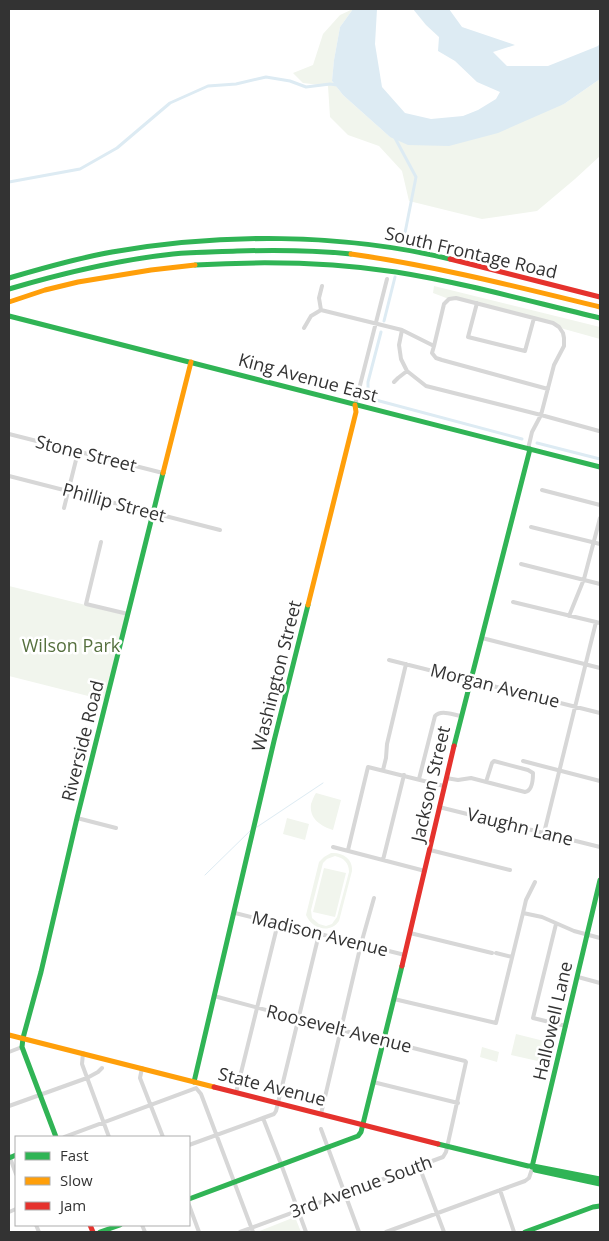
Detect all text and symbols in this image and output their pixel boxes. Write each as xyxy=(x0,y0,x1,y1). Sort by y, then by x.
street label: South Frontage Road xyxy=(383,221,560,284)
street label: King Avenue East xyxy=(236,347,381,407)
street label: Stone Street xyxy=(33,429,139,477)
street label: Phillip Street xyxy=(60,477,169,527)
street label: Washington Street xyxy=(246,598,306,754)
park label: Wilson Park xyxy=(22,633,121,657)
street label: Morgan Avenue xyxy=(428,657,562,713)
street label: Riverside Road xyxy=(55,678,109,804)
street label: Jackson Street xyxy=(405,723,455,846)
street label: Vaughn Lane xyxy=(465,801,576,851)
street label: Madison Avenue xyxy=(250,905,391,962)
street label: Hallowell Lane xyxy=(527,959,577,1083)
street label: Roosevelt Avenue xyxy=(264,998,414,1058)
street label: State Avenue xyxy=(216,1061,329,1111)
legend xyxy=(15,1136,190,1226)
text: Fast xyxy=(60,1145,89,1165)
street label: 3rd Avenue South xyxy=(286,1149,435,1223)
text: Slow xyxy=(60,1170,93,1190)
text: Jam xyxy=(58,1195,86,1215)

